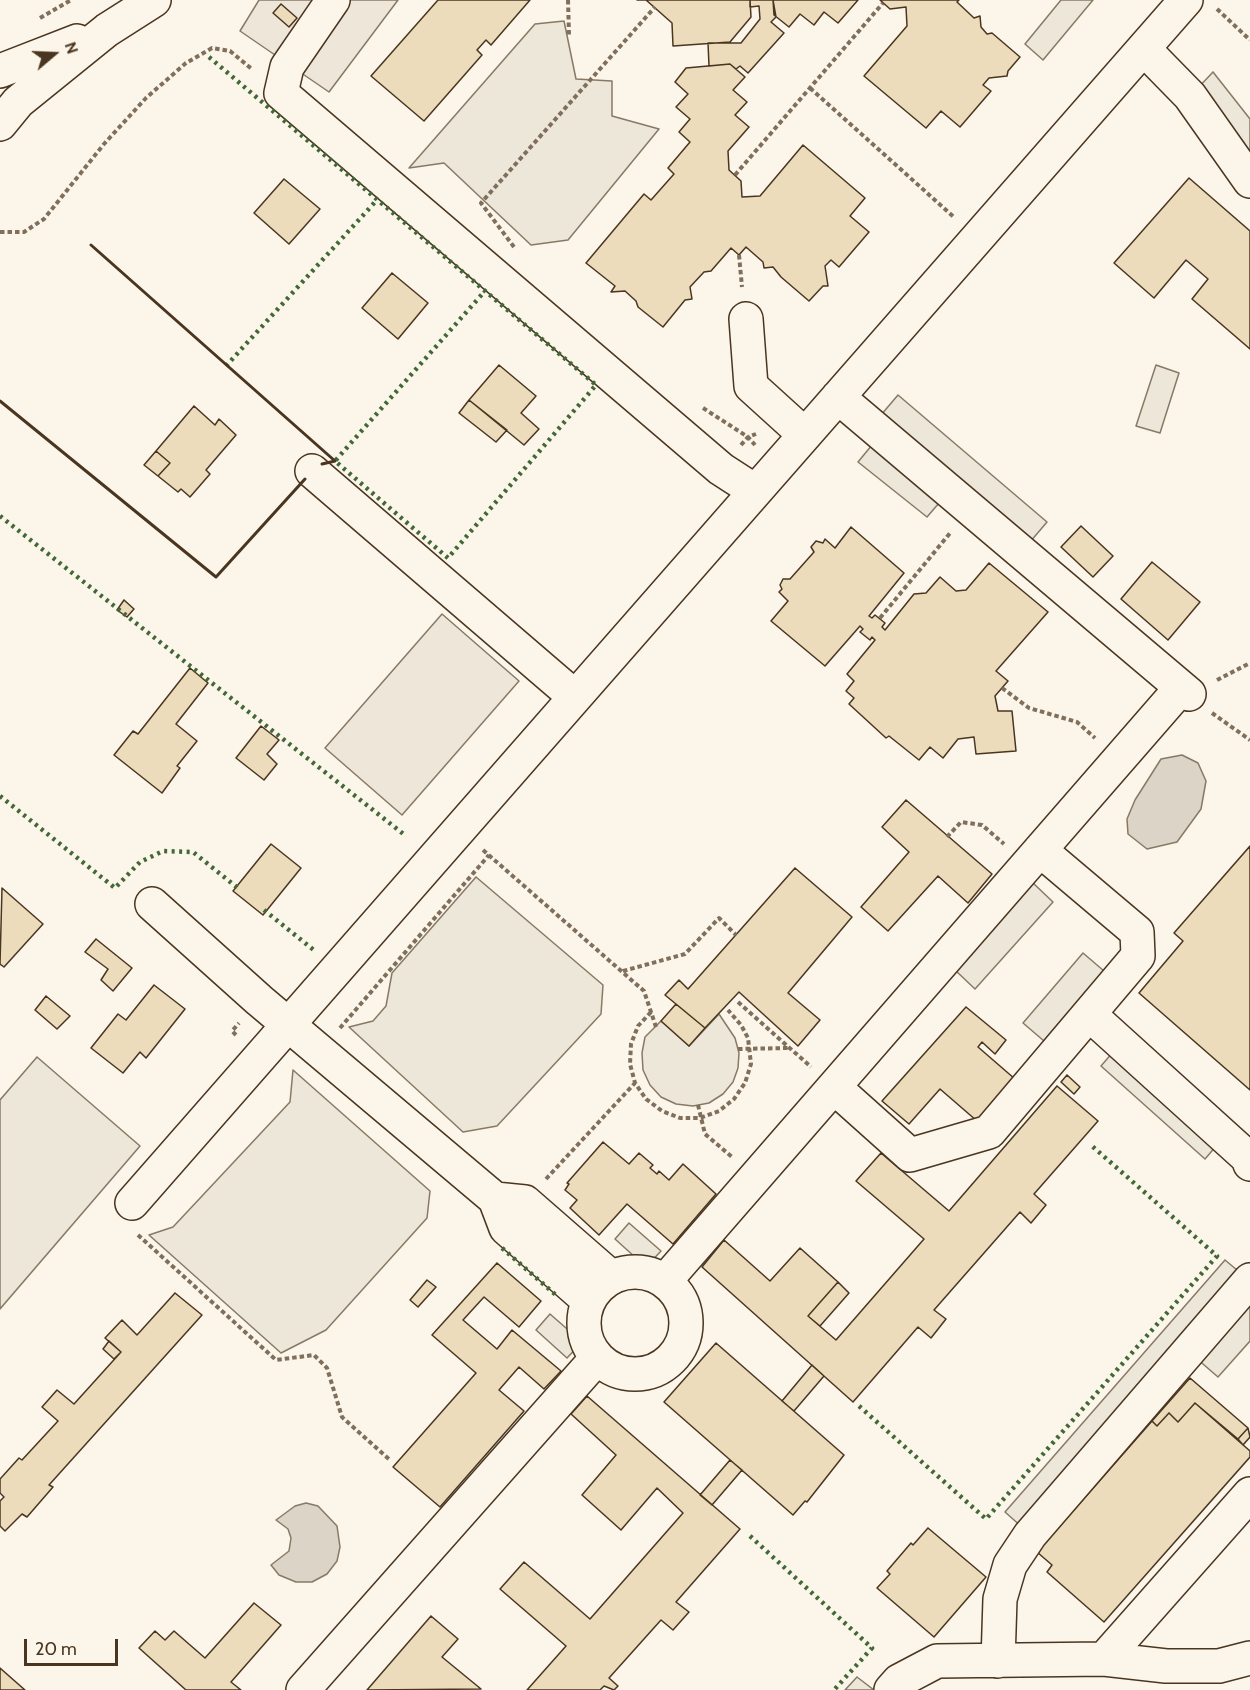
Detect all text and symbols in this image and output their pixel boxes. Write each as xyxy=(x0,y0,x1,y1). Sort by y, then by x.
north arrow xyxy=(24,24,84,84)
text: N xyxy=(61,40,82,56)
scale bar xyxy=(27,1627,122,1665)
text: 20 m xyxy=(35,1638,77,1660)

